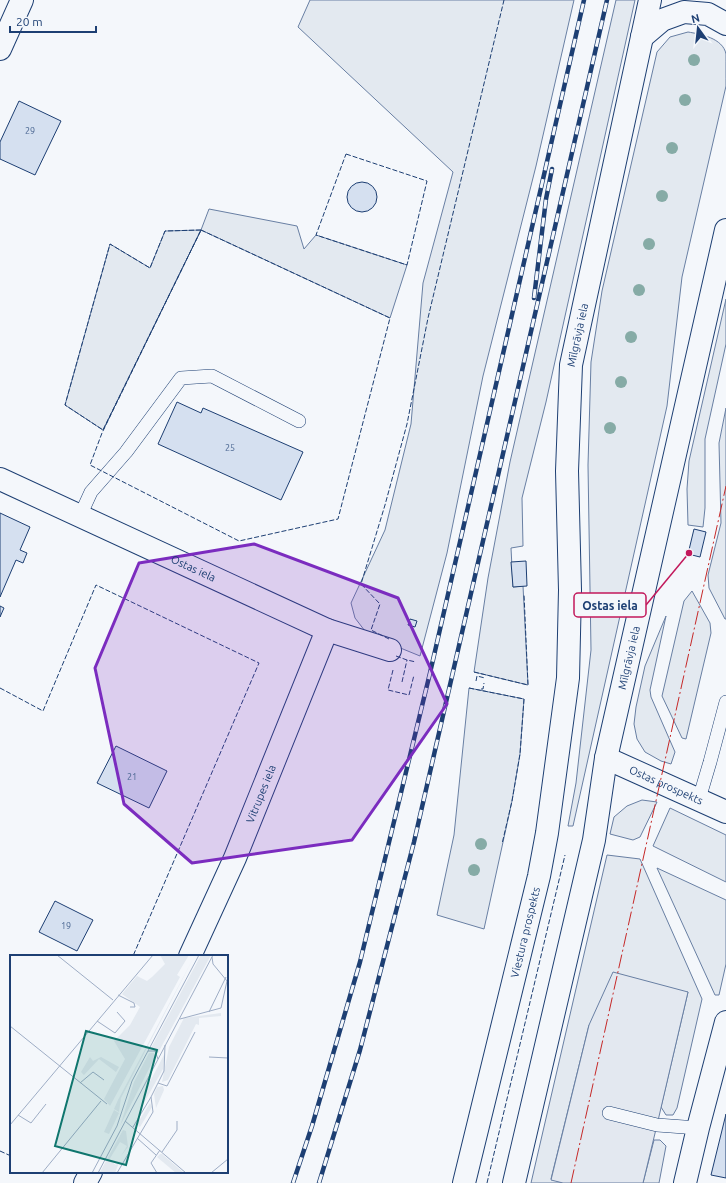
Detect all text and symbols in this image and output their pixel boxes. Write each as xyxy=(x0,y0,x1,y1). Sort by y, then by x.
scale bar xyxy=(10,8,96,34)
north arrow xyxy=(678,8,718,48)
text: N xyxy=(690,11,701,25)
text: 20 m xyxy=(16,15,43,28)
house number: 29 xyxy=(25,126,35,136)
street label: Mīlgrāvja iela xyxy=(565,302,590,368)
house number: 25 xyxy=(225,443,235,453)
street label: Ostas iela xyxy=(169,553,218,584)
callout: Ostas iela xyxy=(574,593,646,617)
text: Ostas iela xyxy=(582,599,638,612)
street label: Mīlgrāvja iela xyxy=(616,625,642,691)
street label: Vitrupes iela xyxy=(244,763,278,825)
street label: Ostas prospekts xyxy=(627,763,705,807)
house number: 21 xyxy=(127,772,137,782)
street label: Viestura prospekts xyxy=(508,886,542,979)
house number: 19 xyxy=(61,921,71,931)
inset map xyxy=(10,955,228,1173)

